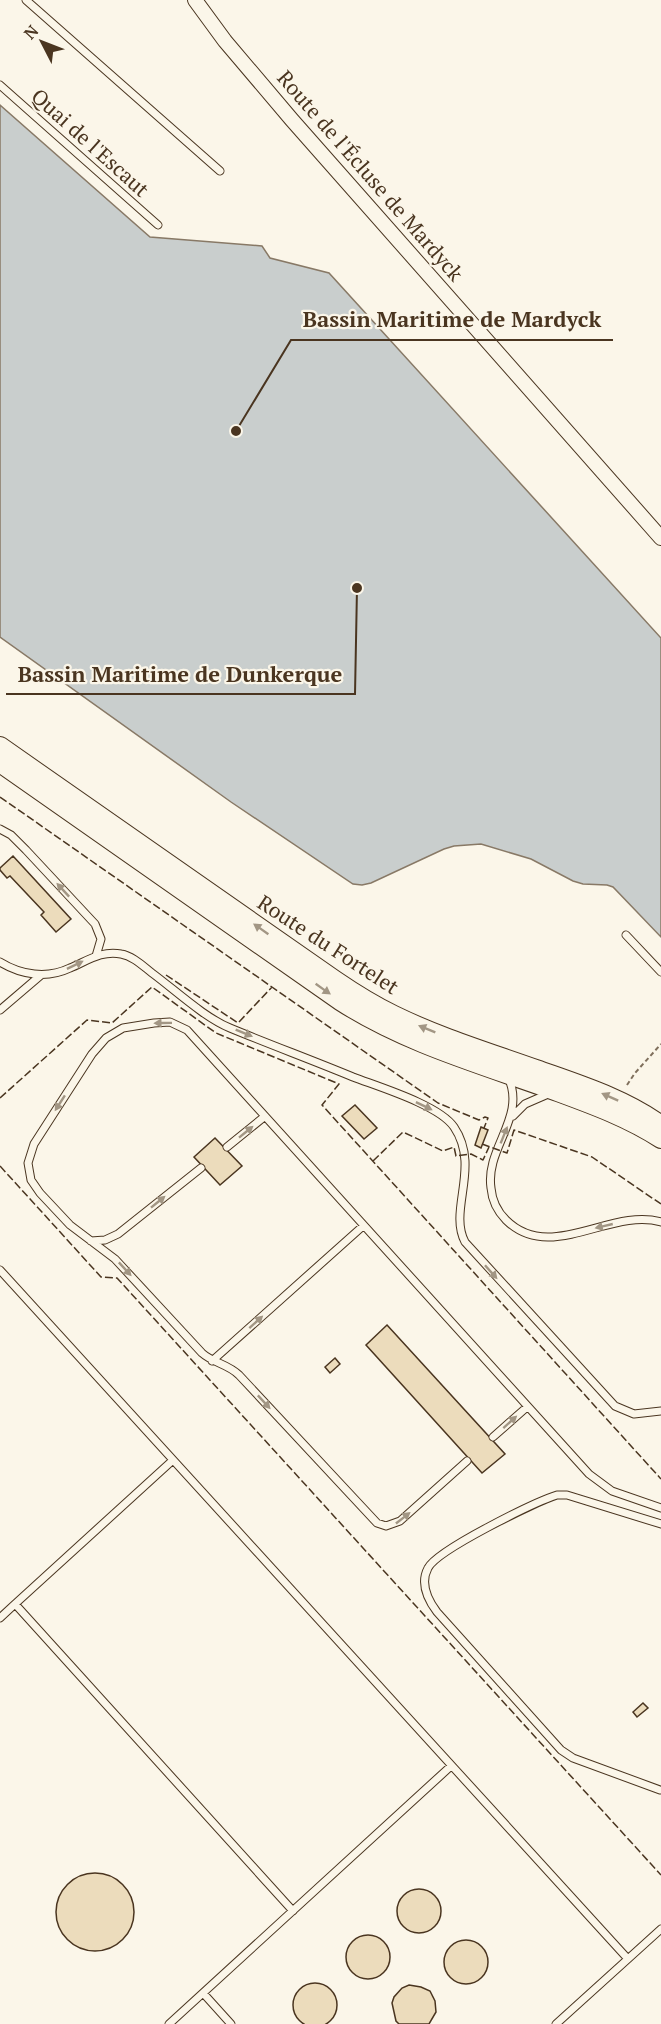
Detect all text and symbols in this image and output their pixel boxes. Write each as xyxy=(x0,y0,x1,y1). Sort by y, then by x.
north arrow xyxy=(12,12,72,72)
text: N xyxy=(19,20,43,44)
street label: Route de l'Écluse de Mardyck xyxy=(272,64,470,287)
street label: Quai de l'Escaut xyxy=(26,82,156,203)
callout: Bassin Maritime de Mardyck xyxy=(291,300,613,340)
text: Bassin Maritime de Mardyck xyxy=(303,304,601,333)
callout: Bassin Maritime de Dunkerque xyxy=(6,654,355,694)
text: Bassin Maritime de Dunkerque xyxy=(18,659,343,688)
one-way arrow xyxy=(57,884,71,898)
street label: Route du Fortelet xyxy=(253,888,405,1000)
one-way arrow xyxy=(253,923,269,935)
one-way arrow xyxy=(67,961,84,970)
one-way arrow xyxy=(315,983,331,995)
one-way arrow xyxy=(153,1018,172,1028)
one-way arrow xyxy=(418,1024,436,1033)
one-way arrow xyxy=(235,1029,253,1039)
one-way arrow xyxy=(600,1092,618,1102)
one-way arrow xyxy=(55,1095,66,1111)
one-way arrow xyxy=(416,1102,433,1111)
one-way arrow xyxy=(238,1126,253,1138)
one-way arrow xyxy=(500,1126,509,1144)
one-way arrow xyxy=(150,1195,166,1208)
one-way arrow xyxy=(594,1221,613,1231)
one-way arrow xyxy=(118,1261,131,1276)
one-way arrow xyxy=(484,1264,497,1279)
one-way arrow xyxy=(248,1316,263,1329)
one-way arrow xyxy=(257,1394,270,1409)
one-way arrow xyxy=(503,1415,518,1429)
one-way arrow xyxy=(396,1512,411,1524)

